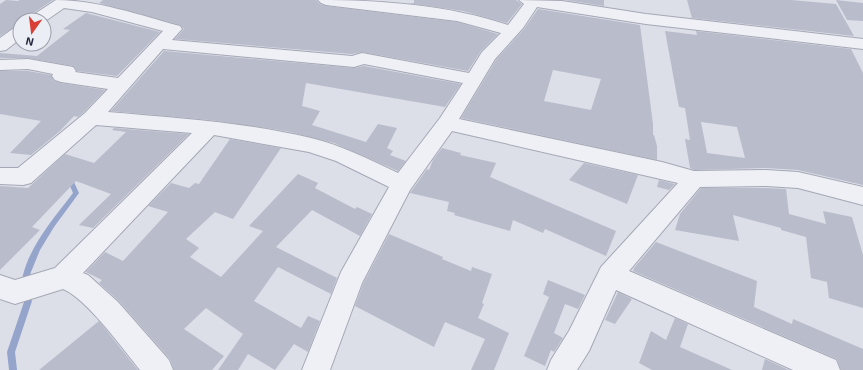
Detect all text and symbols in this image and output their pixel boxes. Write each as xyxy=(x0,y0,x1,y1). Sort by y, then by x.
north arrow xyxy=(12,12,52,52)
text: N xyxy=(24,35,35,49)

